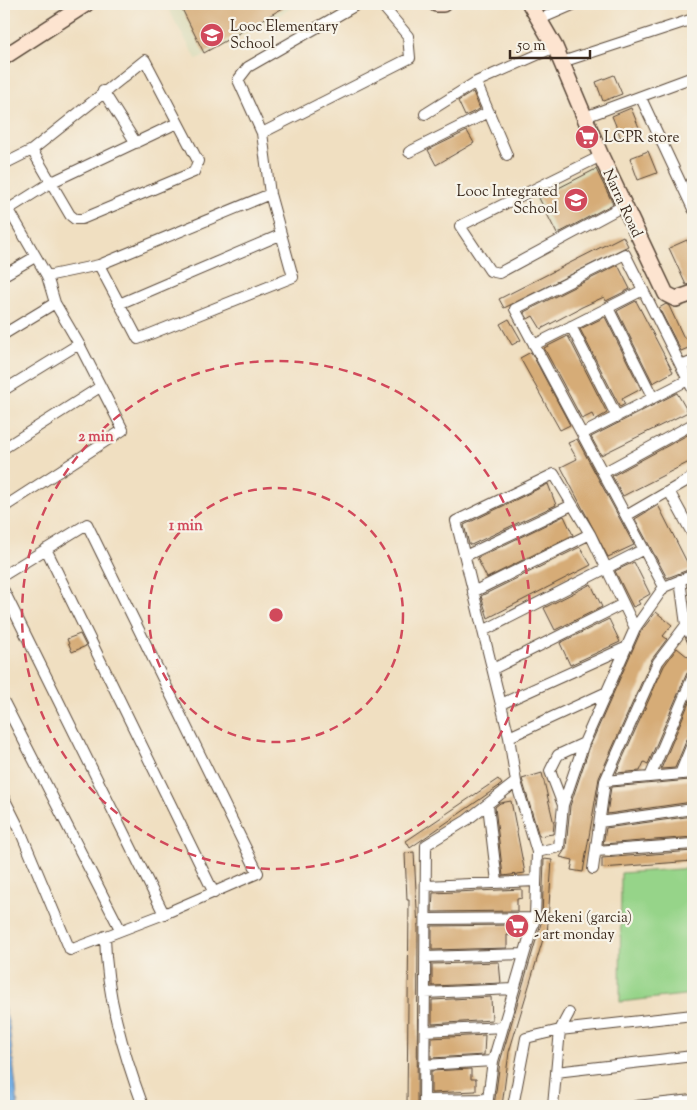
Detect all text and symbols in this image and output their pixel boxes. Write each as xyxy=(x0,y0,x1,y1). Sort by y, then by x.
place label: Looc Elementary School xyxy=(230,17,339,55)
school or university icon: Looc Elementary School xyxy=(199,22,225,48)
scale bar xyxy=(510,28,590,60)
text: 50 m xyxy=(516,36,546,57)
supermarket icon: LCPR store xyxy=(574,124,600,150)
place label: LCPR store xyxy=(604,128,679,149)
street label: Narra Road xyxy=(597,166,647,242)
place label: Looc Integrated School xyxy=(457,182,559,220)
school or university icon: Looc Integrated School xyxy=(563,187,589,213)
text: 2 min xyxy=(78,427,114,448)
text: 1 min xyxy=(169,516,203,537)
centre of rings xyxy=(267,606,285,624)
place label: Mekeni (garcia) - art monday xyxy=(534,908,632,946)
supermarket icon: Mekeni (garcia) - art monday xyxy=(504,913,530,939)

